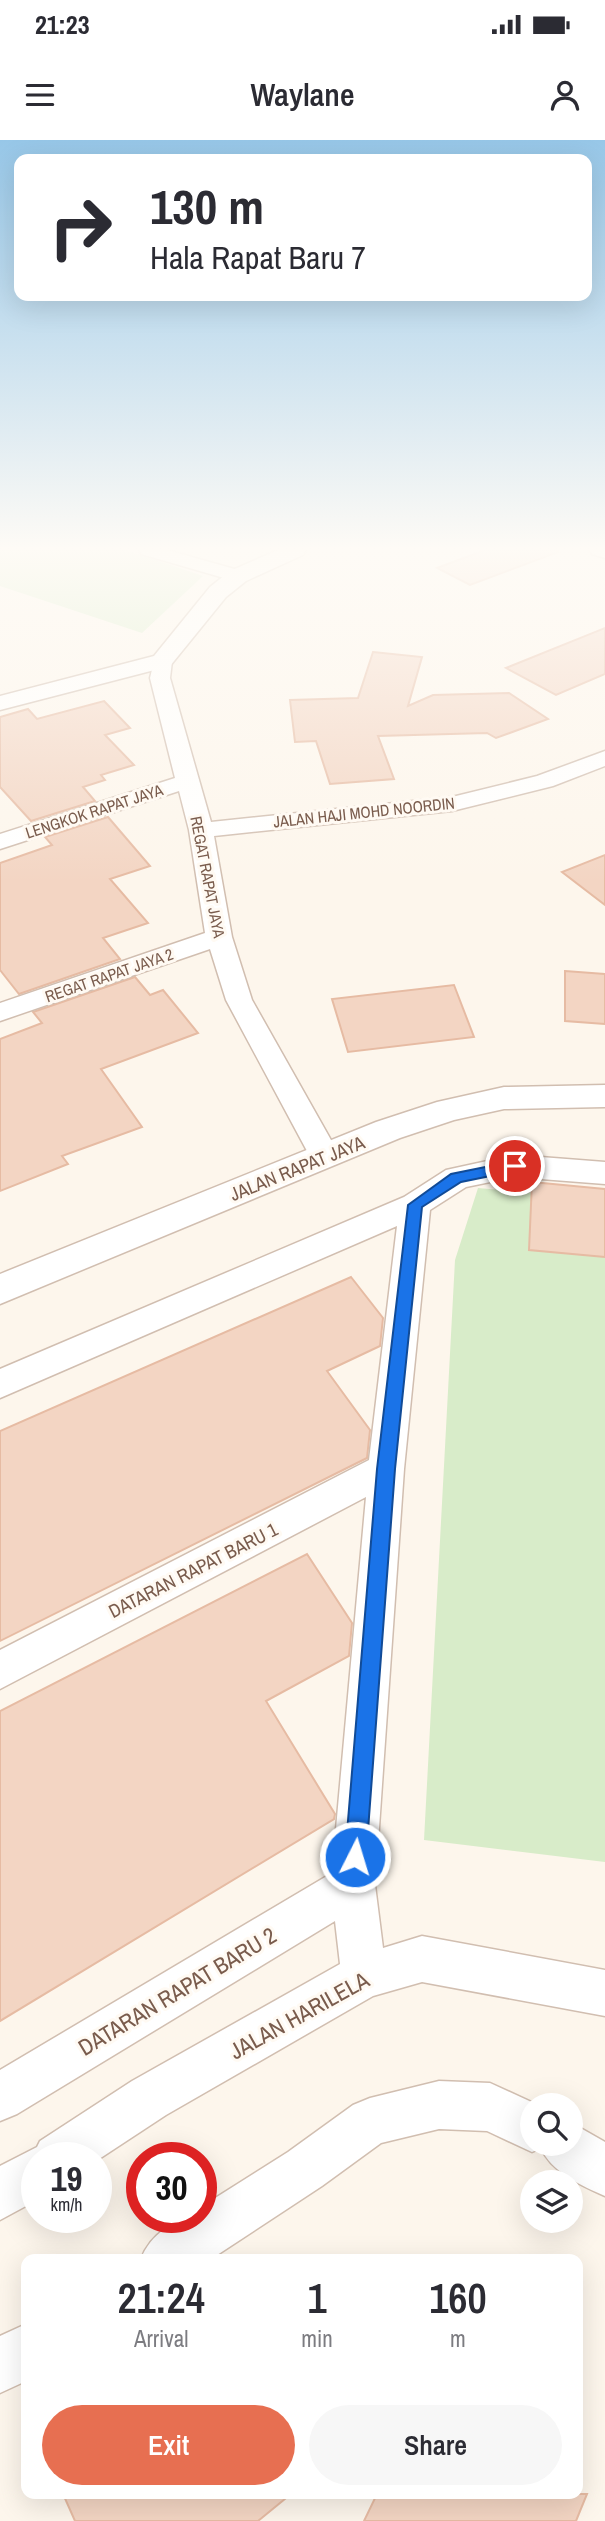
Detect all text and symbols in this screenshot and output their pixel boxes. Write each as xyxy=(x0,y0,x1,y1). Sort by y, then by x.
text: 21:23 xyxy=(35,7,90,42)
text: Waylane xyxy=(250,73,355,116)
icon: menu xyxy=(21,76,59,114)
icon: person xyxy=(546,76,584,114)
text: 130 m xyxy=(150,173,264,239)
icon: right xyxy=(35,182,126,273)
text: Hala Rapat Baru 7 xyxy=(150,236,366,279)
street label: LENGKOK RAPAT JAYA xyxy=(22,778,166,844)
street label: JALAN HAJI MOHD NOORDIN xyxy=(272,792,456,832)
street label: REGAT RAPAT JAYA xyxy=(185,814,231,940)
street label: REGAT RAPAT JAYA 2 xyxy=(42,943,176,1007)
street label: JALAN RAPAT JAYA xyxy=(226,1129,369,1207)
pin xyxy=(485,1136,545,1196)
icon: arrive xyxy=(496,1147,534,1185)
street label: DATARAN RAPAT BARU 1 xyxy=(104,1516,282,1624)
position arrow xyxy=(318,1820,392,1894)
street label: DATARAN RAPAT BARU 2 xyxy=(72,1920,282,2062)
street label: JALAN HARILELA xyxy=(224,1964,375,2066)
map controls xyxy=(520,2093,583,2233)
button: search xyxy=(520,2093,583,2156)
speed limit sign: 30 xyxy=(126,2142,217,2233)
text: 19 xyxy=(51,2155,82,2202)
button: layers xyxy=(520,2170,583,2233)
text: km/h xyxy=(51,2192,83,2217)
text: 21:24 xyxy=(117,2270,205,2326)
text: 1 xyxy=(307,2270,327,2326)
text: 160 xyxy=(429,2270,487,2326)
text: Arrival xyxy=(134,2323,188,2354)
text: min xyxy=(301,2323,333,2354)
text: m xyxy=(450,2323,466,2354)
button: Exit xyxy=(42,2405,295,2485)
button: Share xyxy=(309,2405,562,2485)

